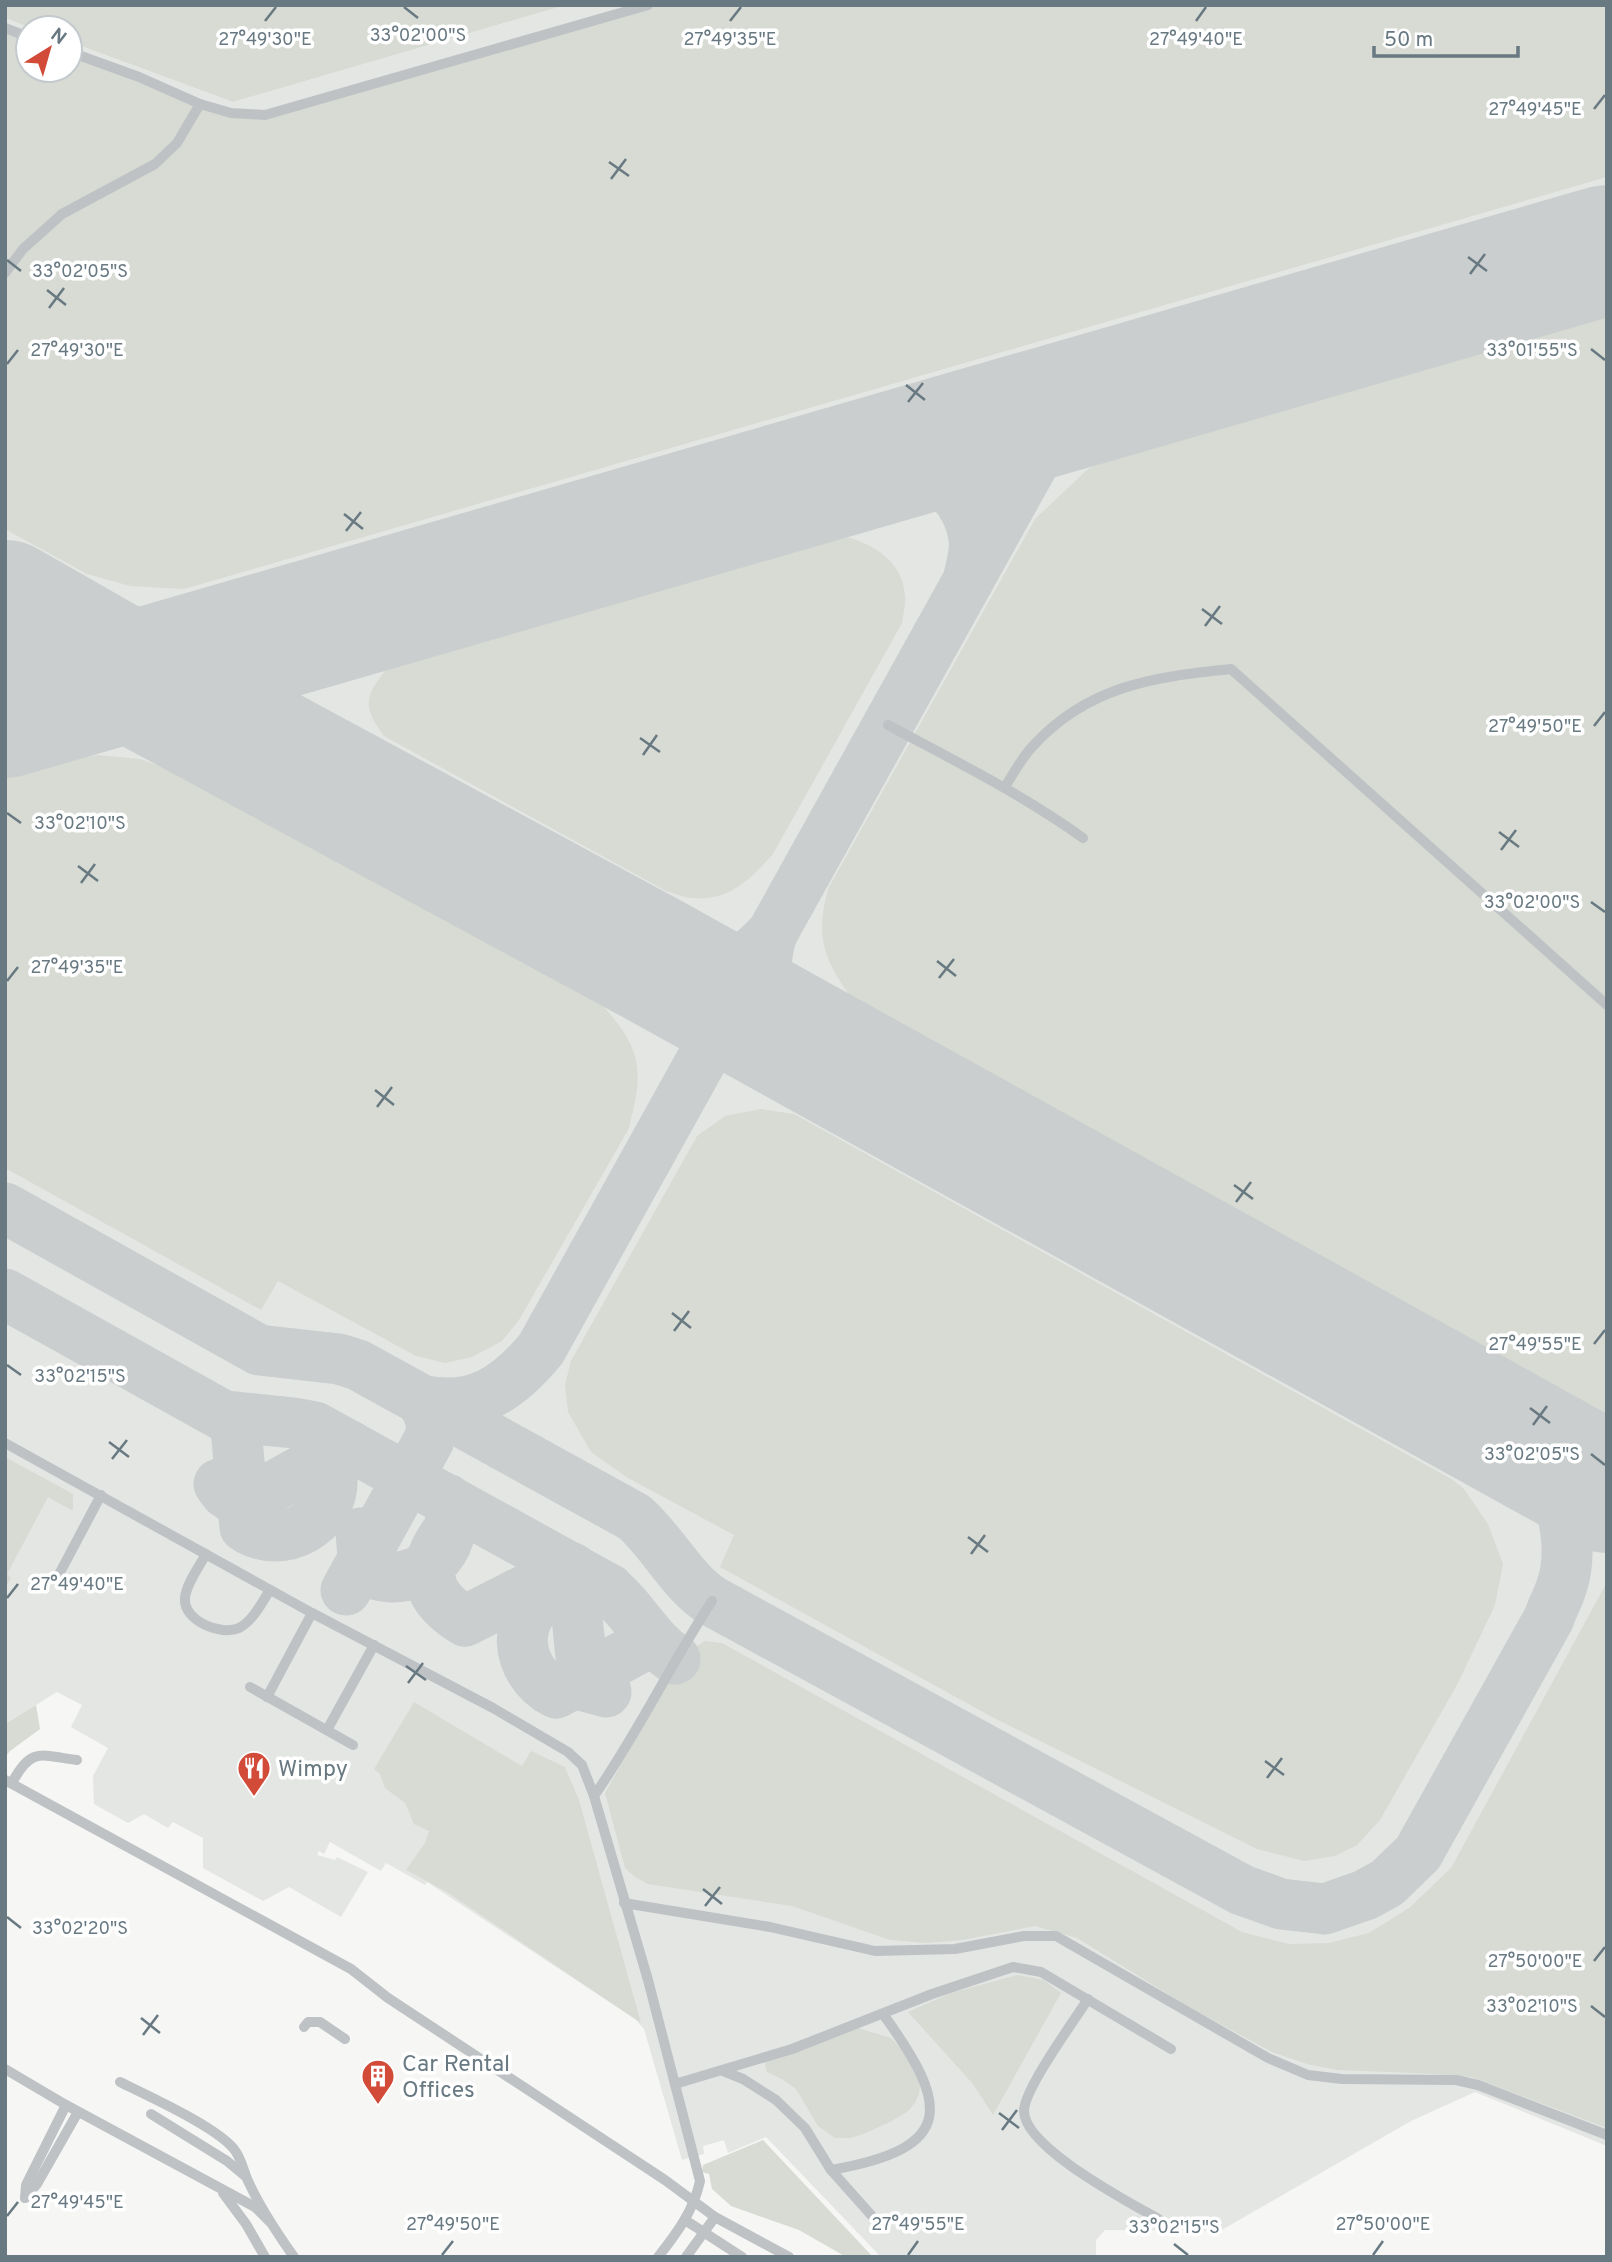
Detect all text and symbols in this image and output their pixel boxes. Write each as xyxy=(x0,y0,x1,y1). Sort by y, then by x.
north arrow xyxy=(14,14,84,84)
scale bar xyxy=(1374,14,1518,58)
text: N xyxy=(45,23,71,51)
text: 33°02'00"S xyxy=(370,25,466,48)
text: 50 m xyxy=(1384,27,1433,54)
text: 27°49'30"E xyxy=(218,29,312,52)
text: 27°49'35"E xyxy=(683,29,777,52)
text: 27°49'40"E xyxy=(1149,29,1243,52)
text: 27°49'45"E xyxy=(1488,99,1582,122)
text: 33°02'05"S xyxy=(32,261,128,284)
text: 27°49'30"E xyxy=(30,340,124,363)
text: 33°01'55"S xyxy=(1486,340,1578,363)
text: 27°49'50"E xyxy=(1488,716,1582,739)
text: 33°02'10"S xyxy=(34,813,126,836)
text: 33°02'00"S xyxy=(1484,892,1580,915)
text: 27°49'35"E xyxy=(30,957,124,980)
text: 27°49'55"E xyxy=(1488,1334,1582,1357)
text: 33°02'15"S xyxy=(34,1366,126,1389)
text: 33°02'05"S xyxy=(1484,1444,1580,1467)
text: 27°49'40"E xyxy=(30,1574,124,1597)
restaurant icon: Wimpy xyxy=(235,1749,273,1798)
place label: Wimpy xyxy=(278,1756,348,1785)
text: 33°02'20"S xyxy=(32,1918,128,1941)
text: 27°50'00"E xyxy=(1487,1951,1583,1974)
text: 33°02'10"S xyxy=(1486,1996,1578,2019)
place label: Car Rental Offices xyxy=(402,2051,510,2106)
building icon: Car Rental Offices xyxy=(359,2057,397,2106)
text: 27°49'45"E xyxy=(30,2192,124,2215)
text: 27°49'50"E xyxy=(406,2214,500,2237)
text: 27°49'55"E xyxy=(871,2214,965,2237)
text: 27°50'00"E xyxy=(1335,2214,1431,2237)
text: 33°02'15"S xyxy=(1128,2217,1220,2240)

